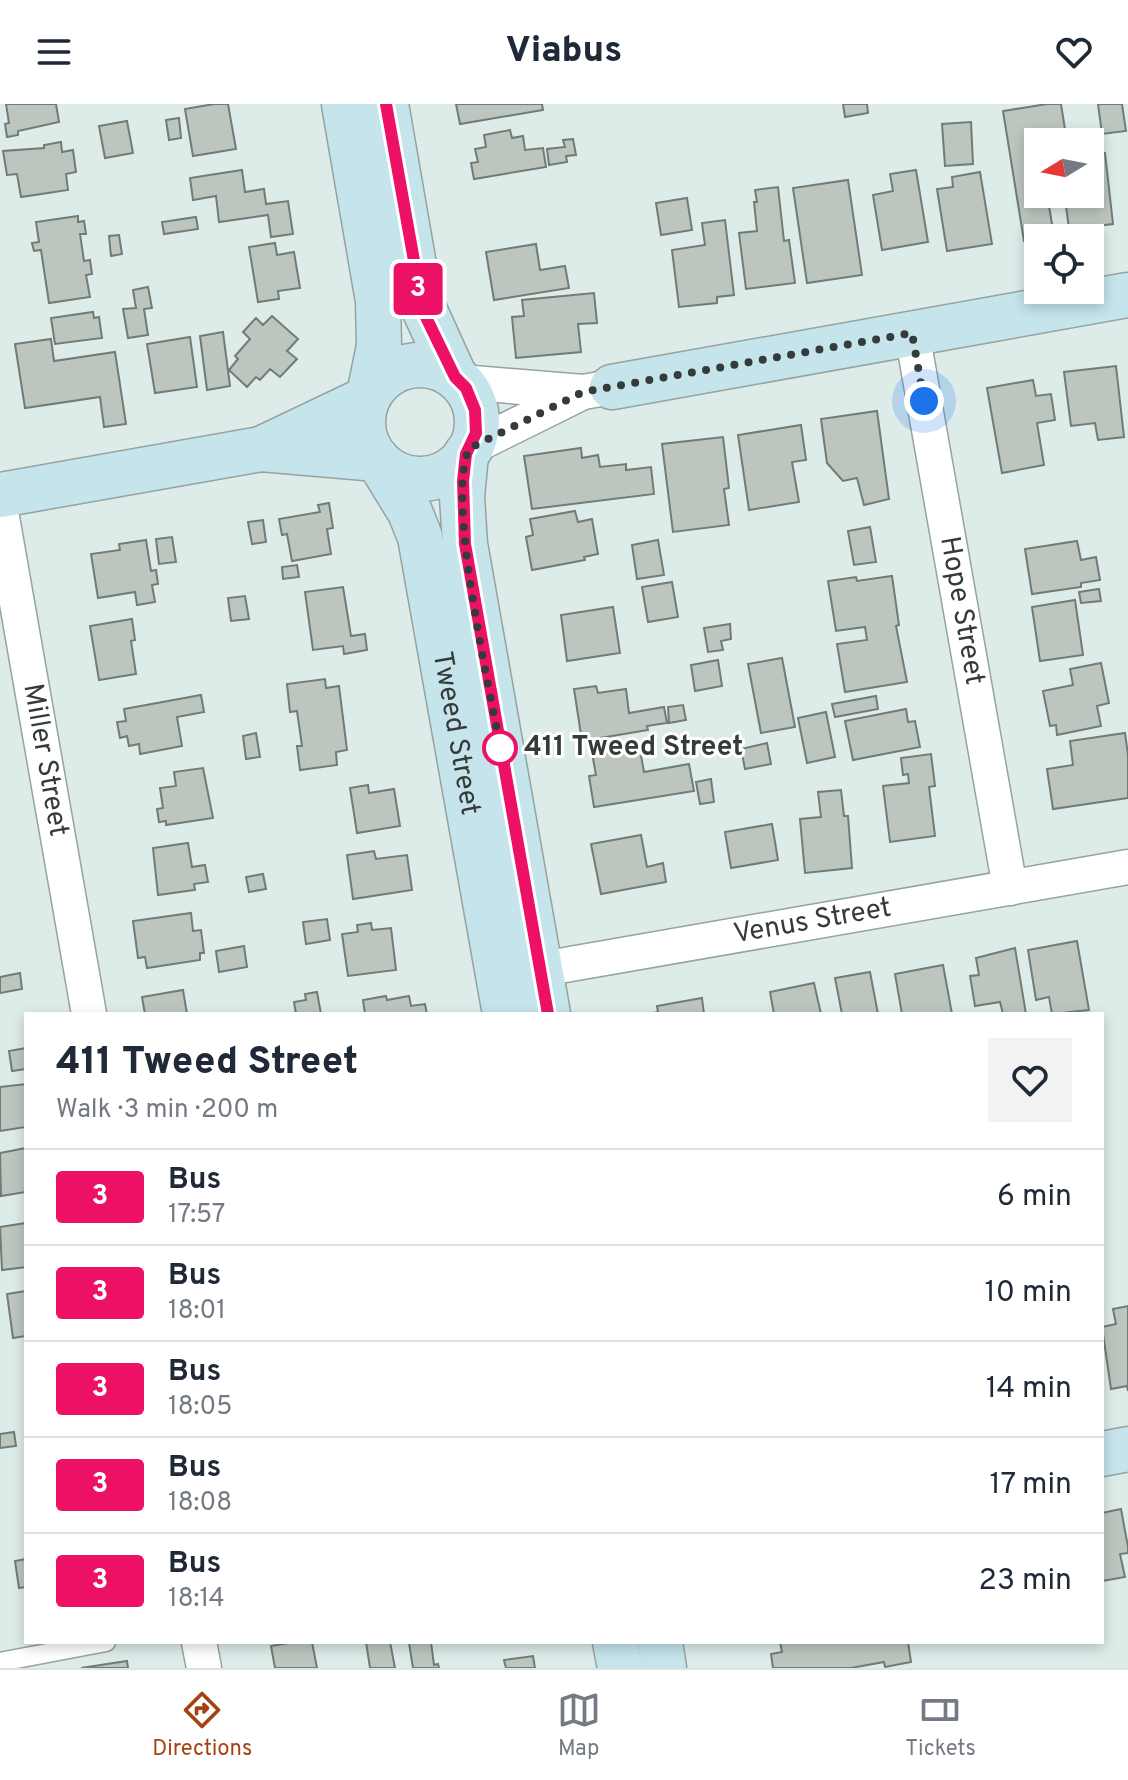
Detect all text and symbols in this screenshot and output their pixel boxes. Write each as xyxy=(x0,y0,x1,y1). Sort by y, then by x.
text: Viabus xyxy=(506,29,622,75)
icon: menu xyxy=(32,30,76,74)
icon: heart xyxy=(1052,30,1096,74)
north arrow xyxy=(1024,128,1104,208)
map controls xyxy=(1024,128,1104,304)
button: locate xyxy=(1024,224,1104,304)
line badge: 3 xyxy=(392,263,444,315)
text: 3 xyxy=(410,271,426,307)
your location xyxy=(904,381,944,421)
street label: Hope Street xyxy=(930,534,992,688)
street label: Tweed Street xyxy=(423,649,487,818)
street label: Miller Street xyxy=(13,681,76,839)
place label: 411 Tweed Street xyxy=(524,730,743,766)
marker: 411 Tweed Street xyxy=(483,731,517,765)
street label: Venus Street xyxy=(731,891,894,953)
button: heart xyxy=(988,1038,1072,1122)
text: 411 Tweed Street xyxy=(56,1039,358,1088)
text: Walk · 3 min · 200 m xyxy=(56,1094,278,1127)
text: Bus xyxy=(168,1162,221,1199)
text: 3 xyxy=(92,1179,108,1215)
text: 6 min xyxy=(997,1179,1072,1216)
text: 17:57 xyxy=(168,1199,225,1232)
text: Bus xyxy=(168,1258,221,1295)
text: 3 xyxy=(92,1275,108,1311)
text: 10 min xyxy=(985,1275,1072,1312)
text: 18:01 xyxy=(168,1295,226,1328)
text: Bus xyxy=(168,1354,221,1391)
text: 3 xyxy=(92,1371,108,1407)
text: 14 min xyxy=(986,1371,1072,1408)
text: 18:05 xyxy=(168,1391,232,1424)
text: Bus xyxy=(168,1450,221,1487)
text: 3 xyxy=(92,1467,108,1503)
text: 17 min xyxy=(989,1467,1072,1504)
text: 18:08 xyxy=(168,1487,232,1520)
text: Bus xyxy=(168,1546,221,1583)
text: 3 xyxy=(92,1563,108,1599)
text: 23 min xyxy=(979,1563,1072,1600)
text: 18:14 xyxy=(168,1583,225,1616)
tab: Directions xyxy=(152,1688,252,1763)
tab: Map xyxy=(557,1688,601,1763)
tab: Tickets xyxy=(905,1688,976,1763)

